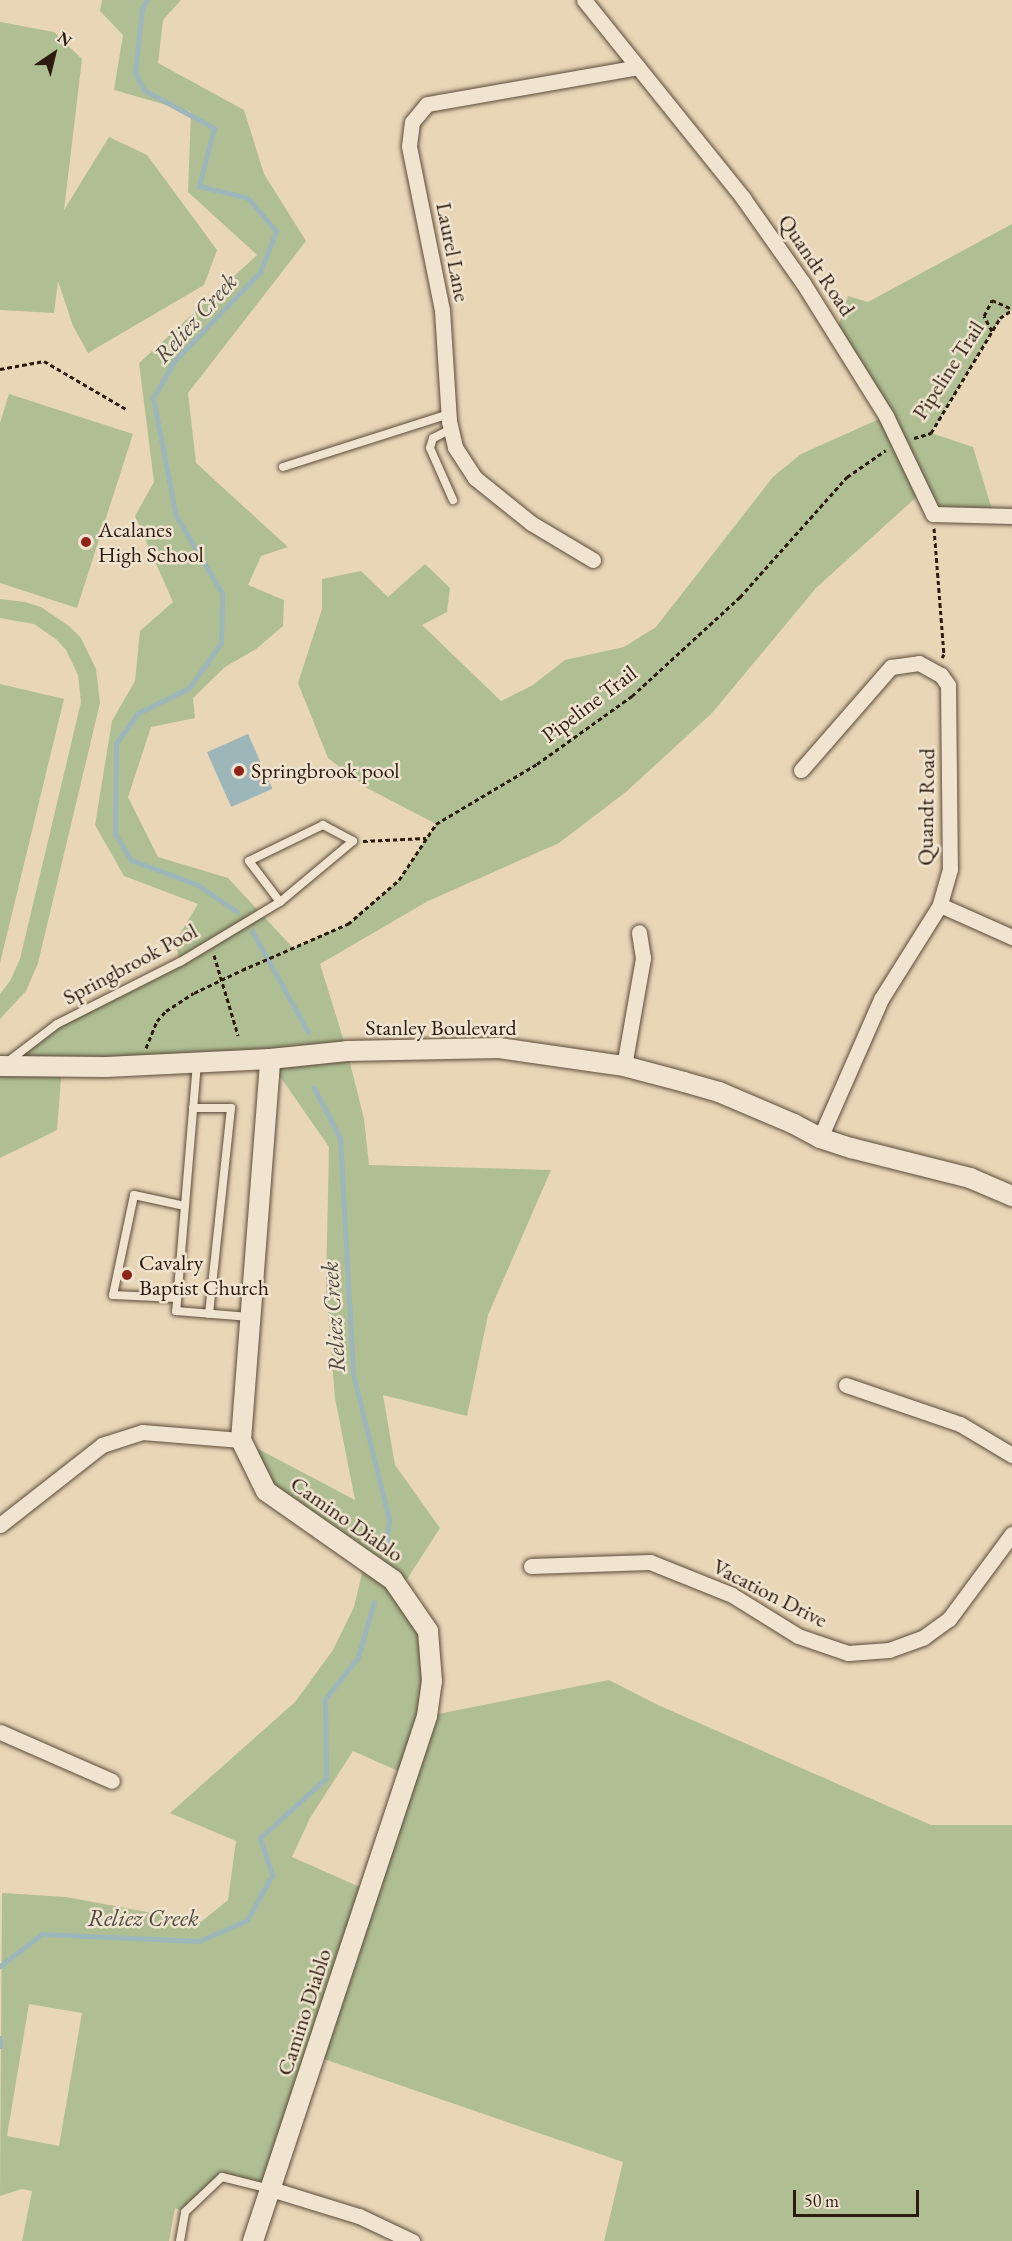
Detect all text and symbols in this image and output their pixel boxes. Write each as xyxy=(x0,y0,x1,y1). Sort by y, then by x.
north arrow xyxy=(24,24,84,84)
text: N xyxy=(53,27,76,51)
street label: Laurel Lane xyxy=(430,200,476,304)
street label: Quandt Road xyxy=(773,209,861,321)
water label: Reliez Creek xyxy=(147,267,243,369)
street label: Pipeline Trail xyxy=(906,316,990,424)
place label: Acalanes High School xyxy=(98,516,204,568)
marker: Acalanes High School xyxy=(79,535,93,549)
street label: Pipeline Trail xyxy=(536,660,642,748)
street label: Quandt Road xyxy=(912,748,940,866)
place label: Springbrook pool xyxy=(251,758,400,784)
marker: Springbrook pool xyxy=(232,764,246,778)
street label: Springbrook Pool xyxy=(58,918,202,1010)
street label: Stanley Boulevard xyxy=(365,1015,517,1041)
place label: Cavalry Baptist Church xyxy=(139,1249,269,1300)
water label: Reliez Creek xyxy=(315,1261,351,1373)
marker: Cavalry Baptist Church xyxy=(120,1268,134,1282)
street label: Camino Diablo xyxy=(285,1470,409,1568)
street label: Vacation Drive xyxy=(708,1553,832,1633)
water label: Reliez Creek xyxy=(87,1904,199,1932)
street label: Camino Diablo xyxy=(271,1945,337,2079)
scale bar xyxy=(796,2178,922,2216)
text: 50 m xyxy=(804,2189,839,2212)

